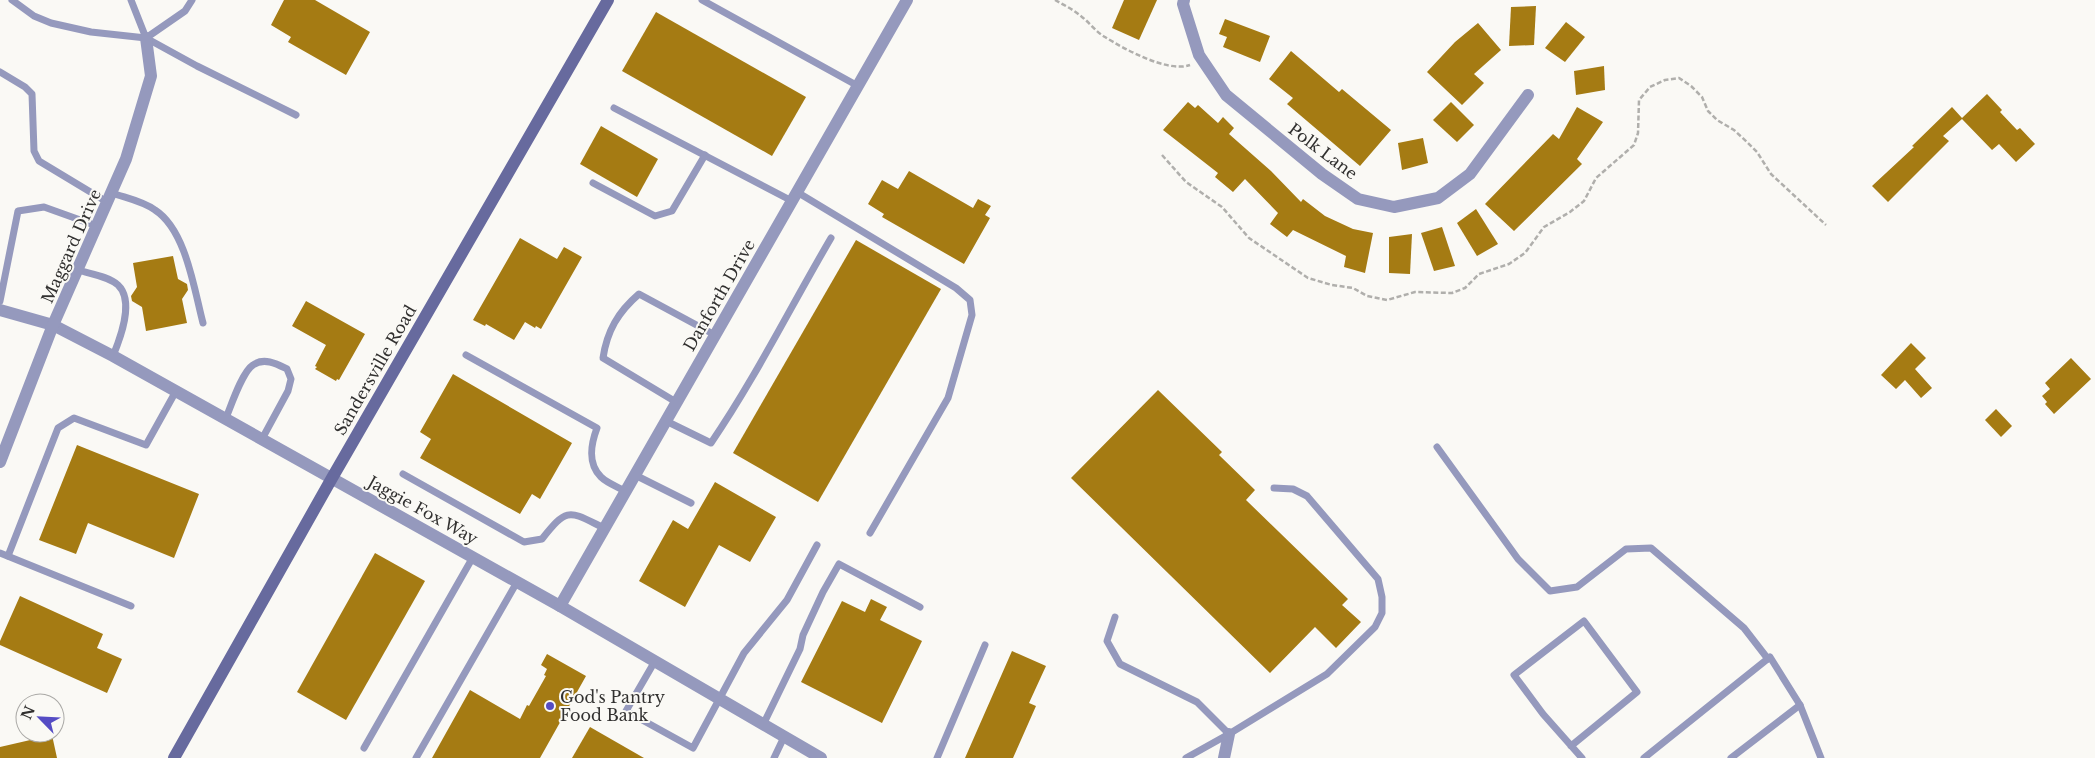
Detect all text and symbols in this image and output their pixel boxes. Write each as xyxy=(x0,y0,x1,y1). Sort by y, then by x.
street label: Polk Lane xyxy=(1285,119,1361,183)
street label: Maggard Drive xyxy=(37,186,105,306)
street label: Danforth Drive xyxy=(679,236,759,354)
street label: Sandersville Road xyxy=(330,301,420,439)
street label: Jaggie Fox Way xyxy=(363,471,482,549)
place label: God's Pantry Food Bank xyxy=(560,687,666,725)
north arrow xyxy=(15,693,65,743)
marker: God's Pantry Food Bank xyxy=(544,700,556,712)
text: N xyxy=(17,703,39,722)

